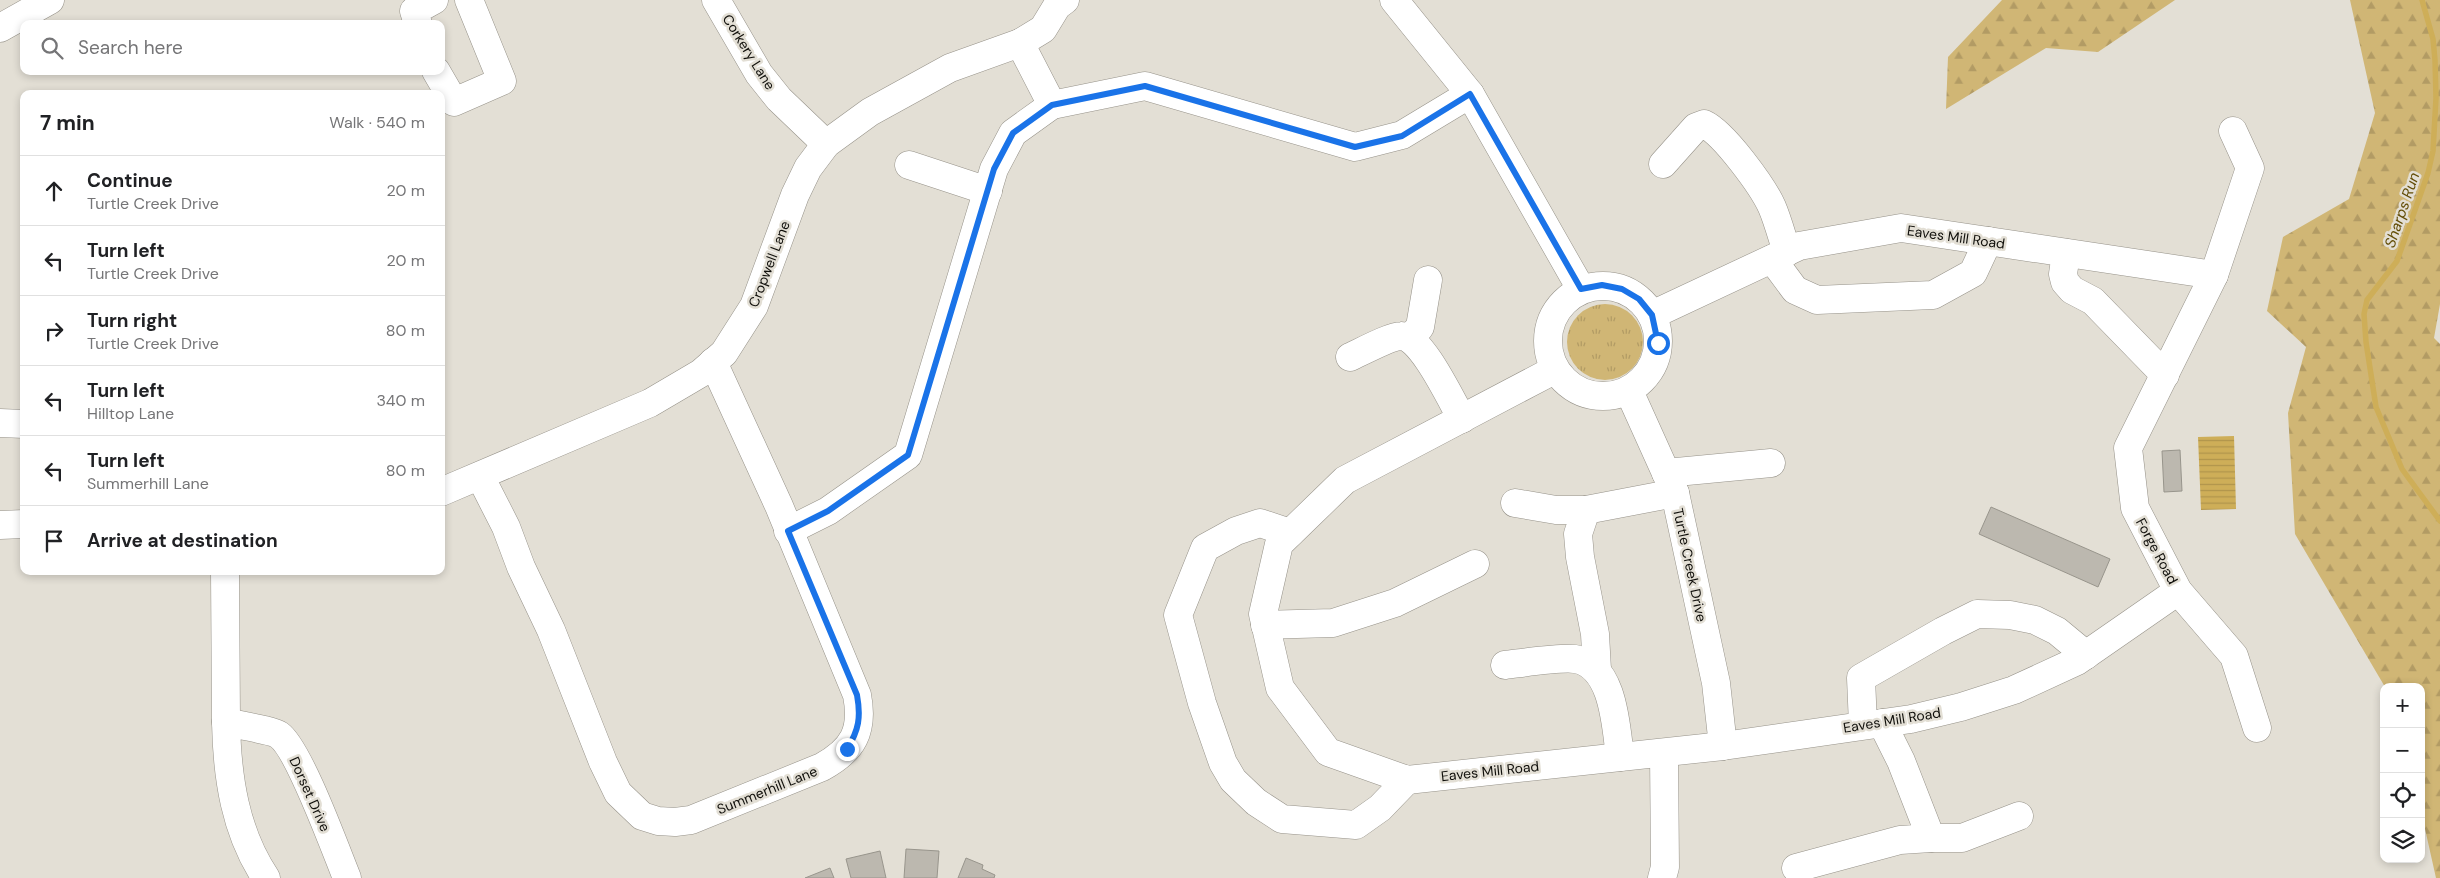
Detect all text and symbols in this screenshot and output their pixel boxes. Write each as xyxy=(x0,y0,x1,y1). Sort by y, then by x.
street label: Corkery Lane xyxy=(719,11,779,93)
search box xyxy=(20,20,445,75)
icon: search xyxy=(38,34,66,62)
text: Search here xyxy=(78,35,183,60)
text: 7 min xyxy=(40,109,95,137)
text: Walk · 540 m xyxy=(329,112,425,133)
text: Continue xyxy=(87,168,173,193)
water label: Sharps Run xyxy=(2380,169,2424,250)
icon: ahead xyxy=(40,177,68,205)
text: 20 m xyxy=(386,180,425,201)
text: Turtle Creek Drive xyxy=(87,193,219,214)
street label: Cropwell Lane xyxy=(744,218,794,310)
street label: Eaves Mill Road xyxy=(1906,221,2006,253)
text: Turn left xyxy=(87,238,165,263)
icon: left xyxy=(40,247,68,275)
text: 20 m xyxy=(386,250,425,271)
text: Turtle Creek Drive xyxy=(87,263,219,284)
text: Turn right xyxy=(87,308,177,333)
icon: right xyxy=(40,317,68,345)
text: 80 m xyxy=(386,320,425,341)
route start xyxy=(1647,332,1670,355)
text: Turtle Creek Drive xyxy=(87,333,219,354)
text: Turn left xyxy=(87,378,165,403)
icon: left xyxy=(40,387,68,415)
text: 340 m xyxy=(376,390,425,411)
text: Hilltop Lane xyxy=(87,403,174,424)
text: Turn left xyxy=(87,448,165,473)
icon: left xyxy=(40,457,68,485)
text: 80 m xyxy=(386,460,425,481)
text: Summerhill Lane xyxy=(87,473,209,494)
street label: Turtle Creek Drive xyxy=(1669,507,1711,623)
street label: Forge Road xyxy=(2132,515,2182,587)
icon: arrive xyxy=(40,527,68,555)
text: Arrive at destination xyxy=(87,528,278,553)
map controls xyxy=(2380,683,2425,863)
button: + xyxy=(2380,683,2425,728)
street label: Eaves Mill Road xyxy=(1842,703,1942,737)
button: − xyxy=(2380,728,2425,773)
route end xyxy=(836,738,859,761)
street label: Dorset Drive xyxy=(285,754,335,834)
street label: Eaves Mill Road xyxy=(1440,757,1540,785)
street label: Summerhill Lane xyxy=(714,762,820,818)
button: locate xyxy=(2380,773,2425,818)
button: layers xyxy=(2380,818,2425,863)

